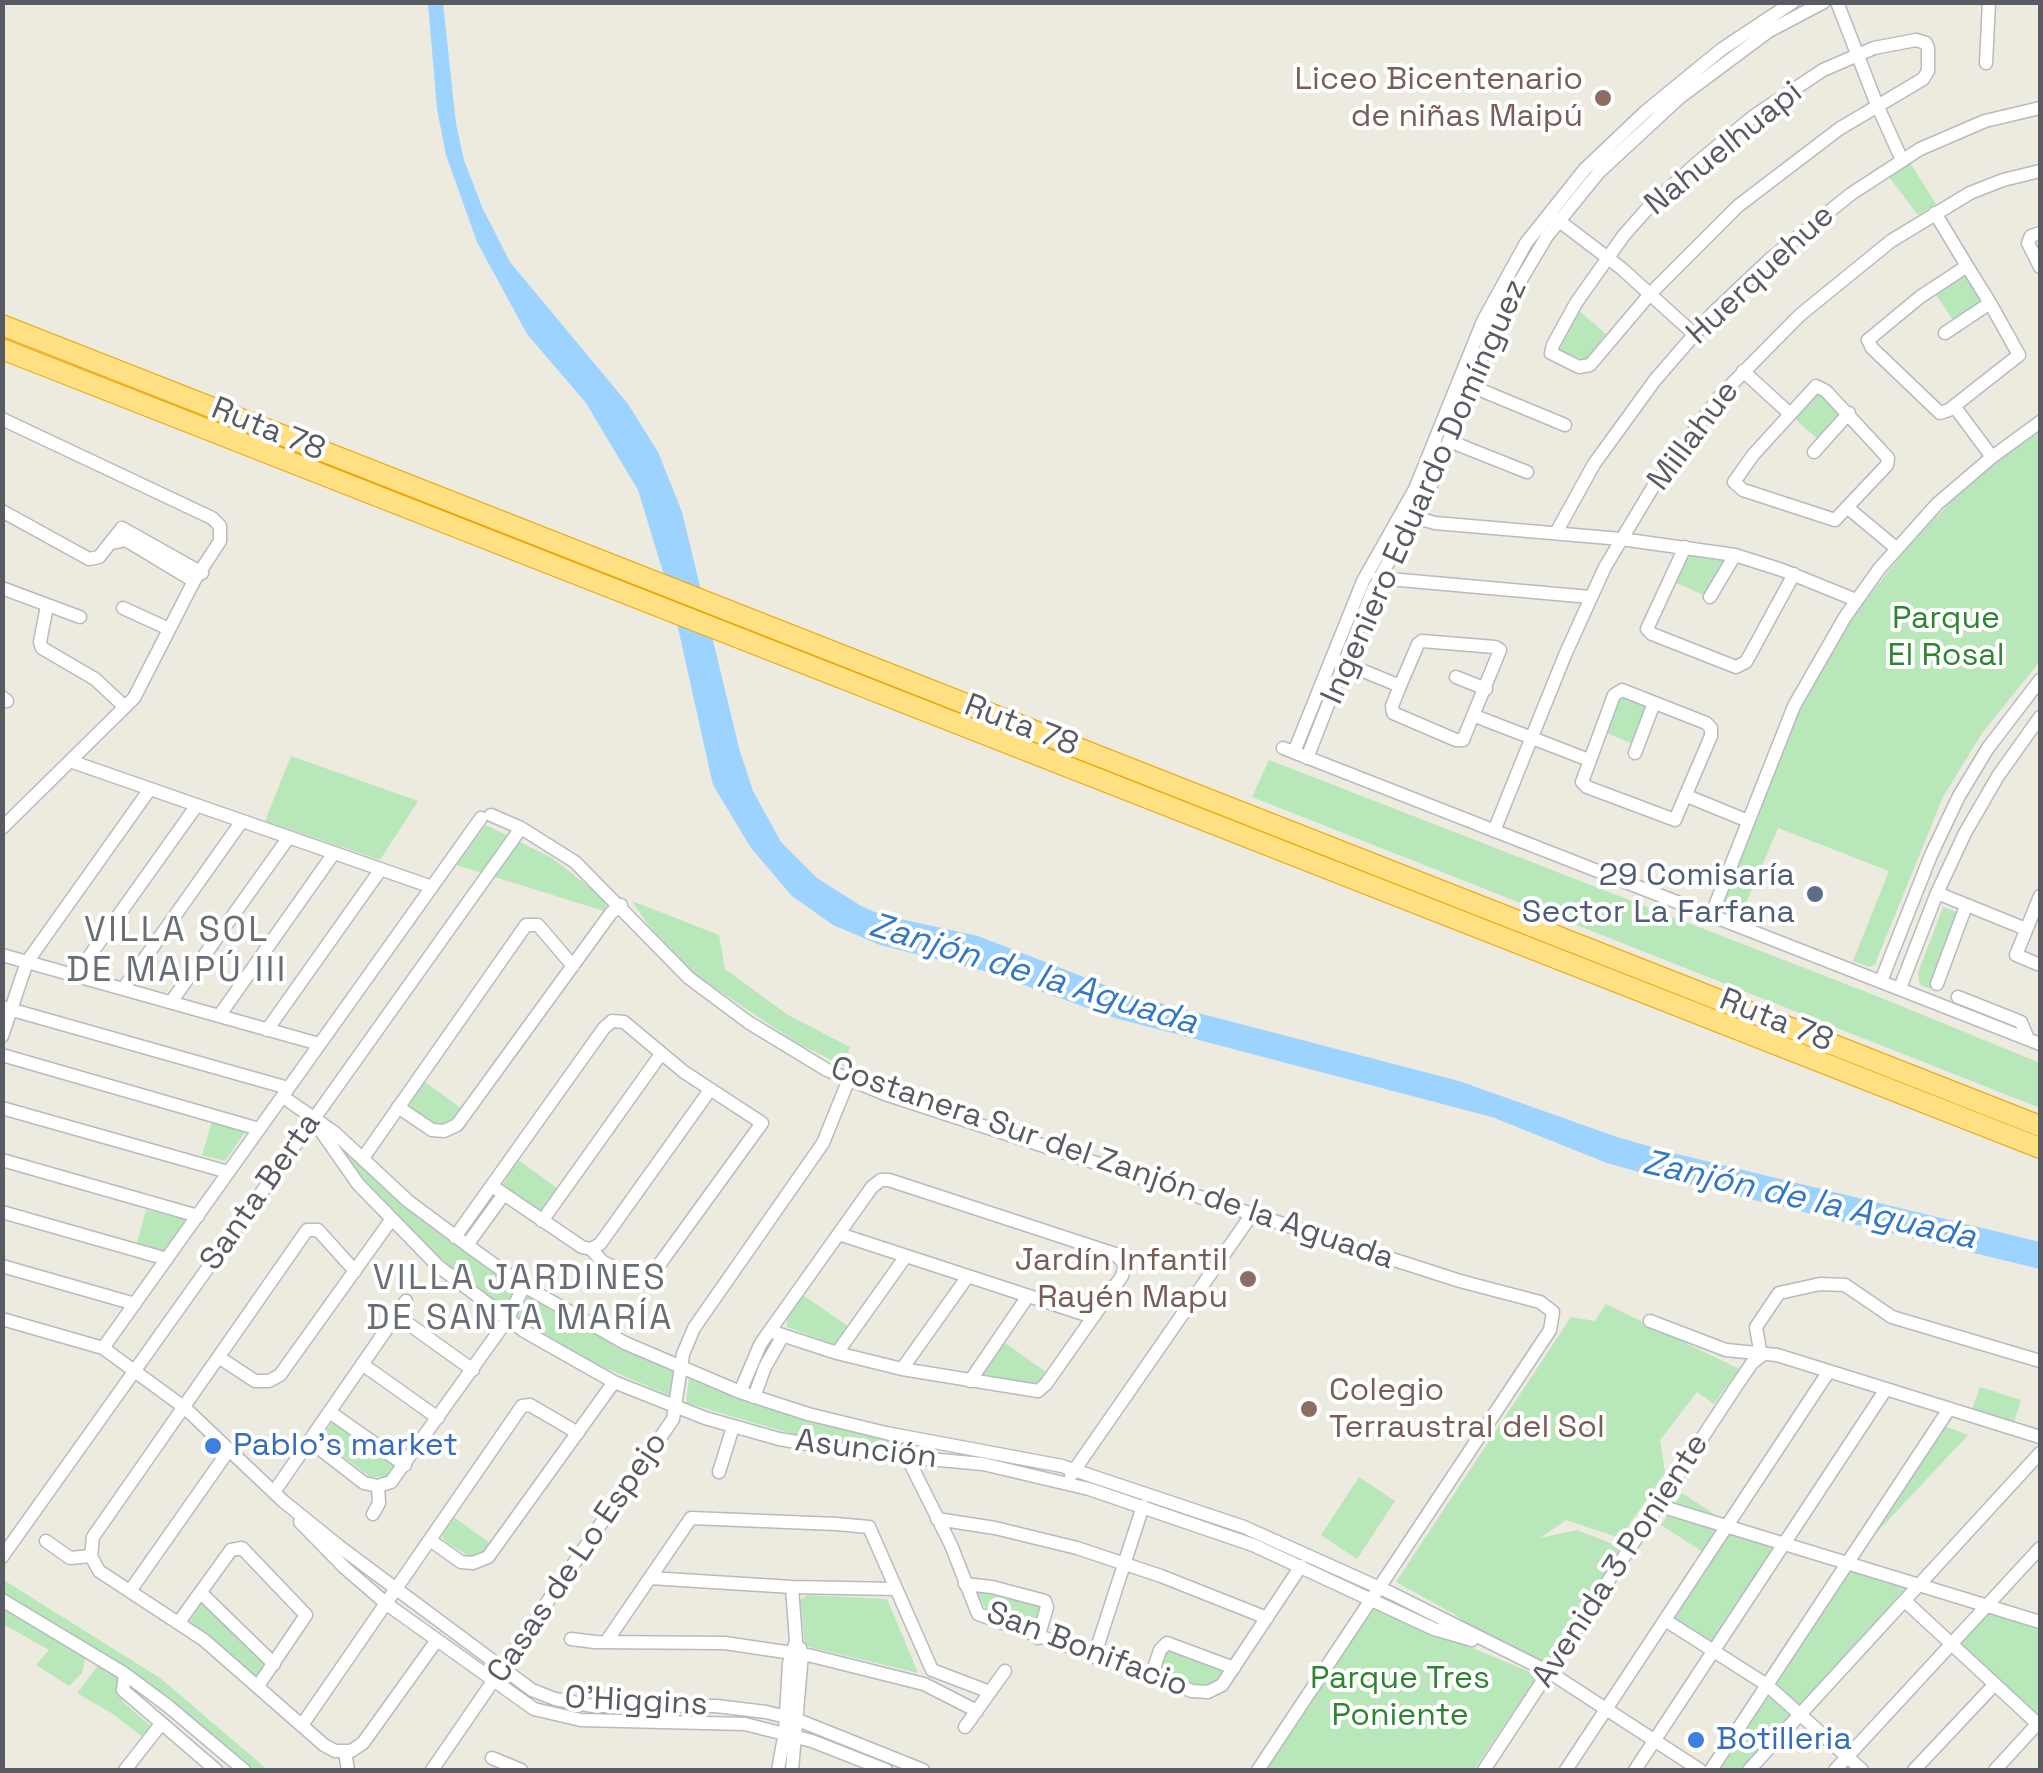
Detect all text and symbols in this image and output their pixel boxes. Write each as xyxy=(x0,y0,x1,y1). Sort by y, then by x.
place label: Liceo Bicentenario de niñas Maipú xyxy=(1295,61,1583,136)
street label: Nahuelhuapi xyxy=(1638,74,1810,224)
marker: Liceo Bicentenario de niñas Maipú xyxy=(1592,87,1614,109)
street label: Huerquehue xyxy=(1679,197,1843,353)
street label: Ingeniero Eduardo Domínguez xyxy=(1314,274,1536,710)
street label: Millahue xyxy=(1640,374,1748,498)
street label: Ruta 78 xyxy=(206,390,330,470)
park label: Parque El Rosal xyxy=(1887,600,2005,675)
street label: Ruta 78 xyxy=(959,687,1083,765)
place label: 29 Comisaría Sector La Farfana xyxy=(1522,857,1795,932)
marker: 29 Comisaría Sector La Farfana xyxy=(1804,883,1826,905)
water label: Zanjón de la Aguada xyxy=(864,905,1202,1045)
district label: VILLA SOL DE MAIPÚ III xyxy=(66,911,288,993)
street label: Ruta 78 xyxy=(1714,981,1838,1061)
street label: Costanera Sur del Zanjón de la Aguada xyxy=(825,1049,1399,1279)
street label: Santa Berta xyxy=(193,1106,329,1278)
water label: Zanjón de la Aguada xyxy=(1638,1142,1980,1260)
place label: Jardín Infantil Rayén Mapu xyxy=(1015,1242,1228,1317)
district label: VILLA JARDINES DE SANTA MARÍA xyxy=(366,1259,674,1341)
marker: Jardín Infantil Rayén Mapu xyxy=(1237,1268,1259,1290)
place label: Colegio Terraustral del Sol xyxy=(1329,1372,1605,1447)
marker: Colegio Terraustral del Sol xyxy=(1298,1398,1320,1420)
street label: Asunción xyxy=(793,1422,939,1478)
street label: Casas de Lo Espejo xyxy=(480,1425,676,1691)
place label: Pablo's market xyxy=(233,1427,458,1465)
street label: Avenida 3 Poniente xyxy=(1525,1427,1717,1695)
marker: Pablo's market xyxy=(202,1435,224,1457)
street label: San Bonifacio xyxy=(981,1594,1193,1706)
park label: Parque Tres Poniente xyxy=(1310,1660,1490,1735)
street label: O'Higgins xyxy=(563,1679,709,1725)
place label: Botilleria xyxy=(1716,1721,1852,1759)
marker: Botilleria xyxy=(1685,1729,1707,1751)

